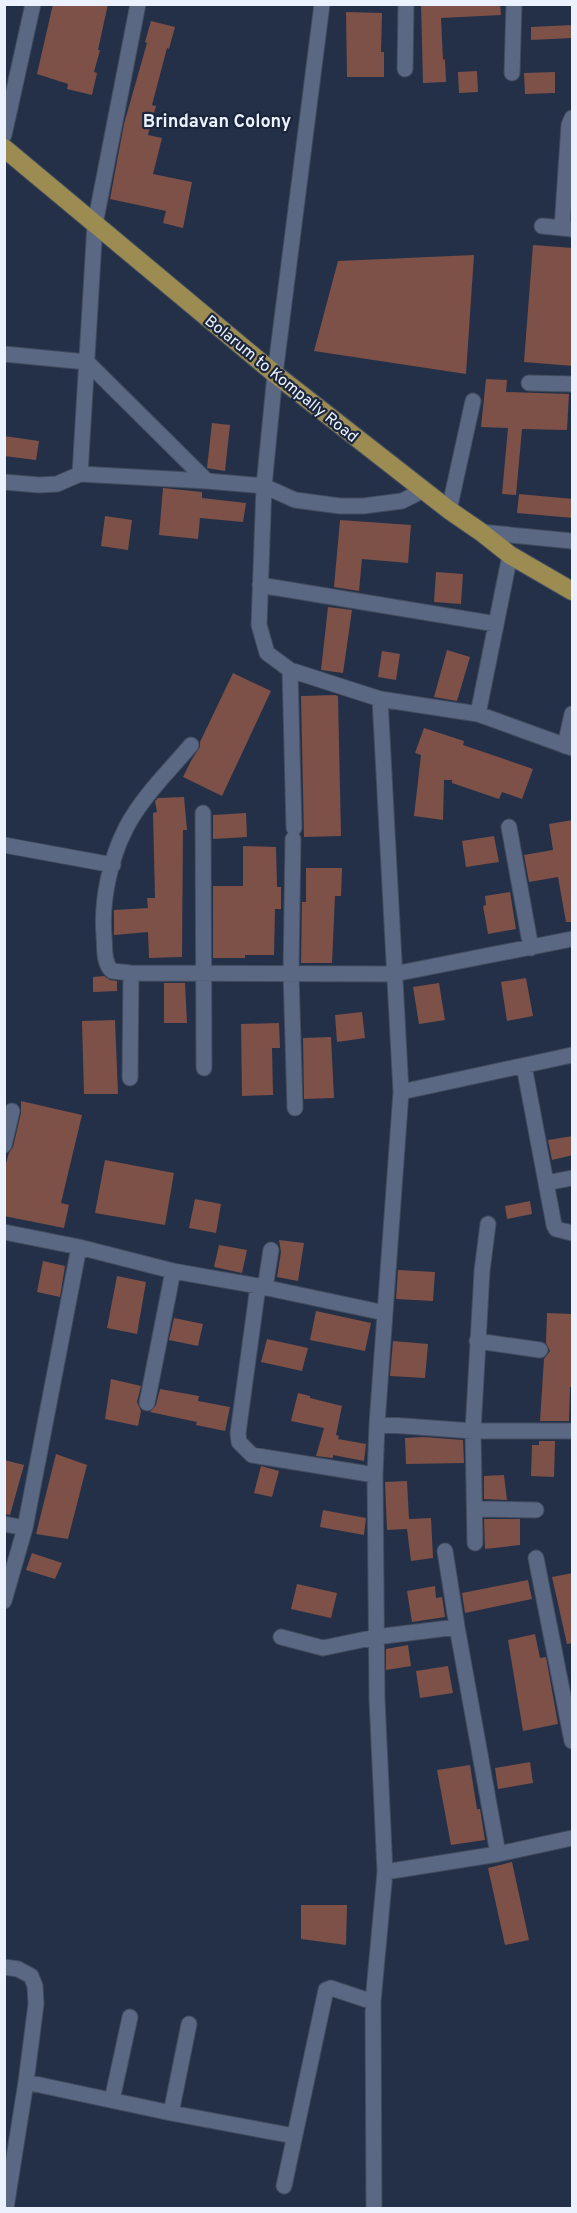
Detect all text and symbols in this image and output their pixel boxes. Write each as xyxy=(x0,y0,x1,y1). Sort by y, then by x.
district label: Brindavan Colony xyxy=(143,111,291,134)
street label: Bolarum to Kompally Road xyxy=(200,312,361,448)

